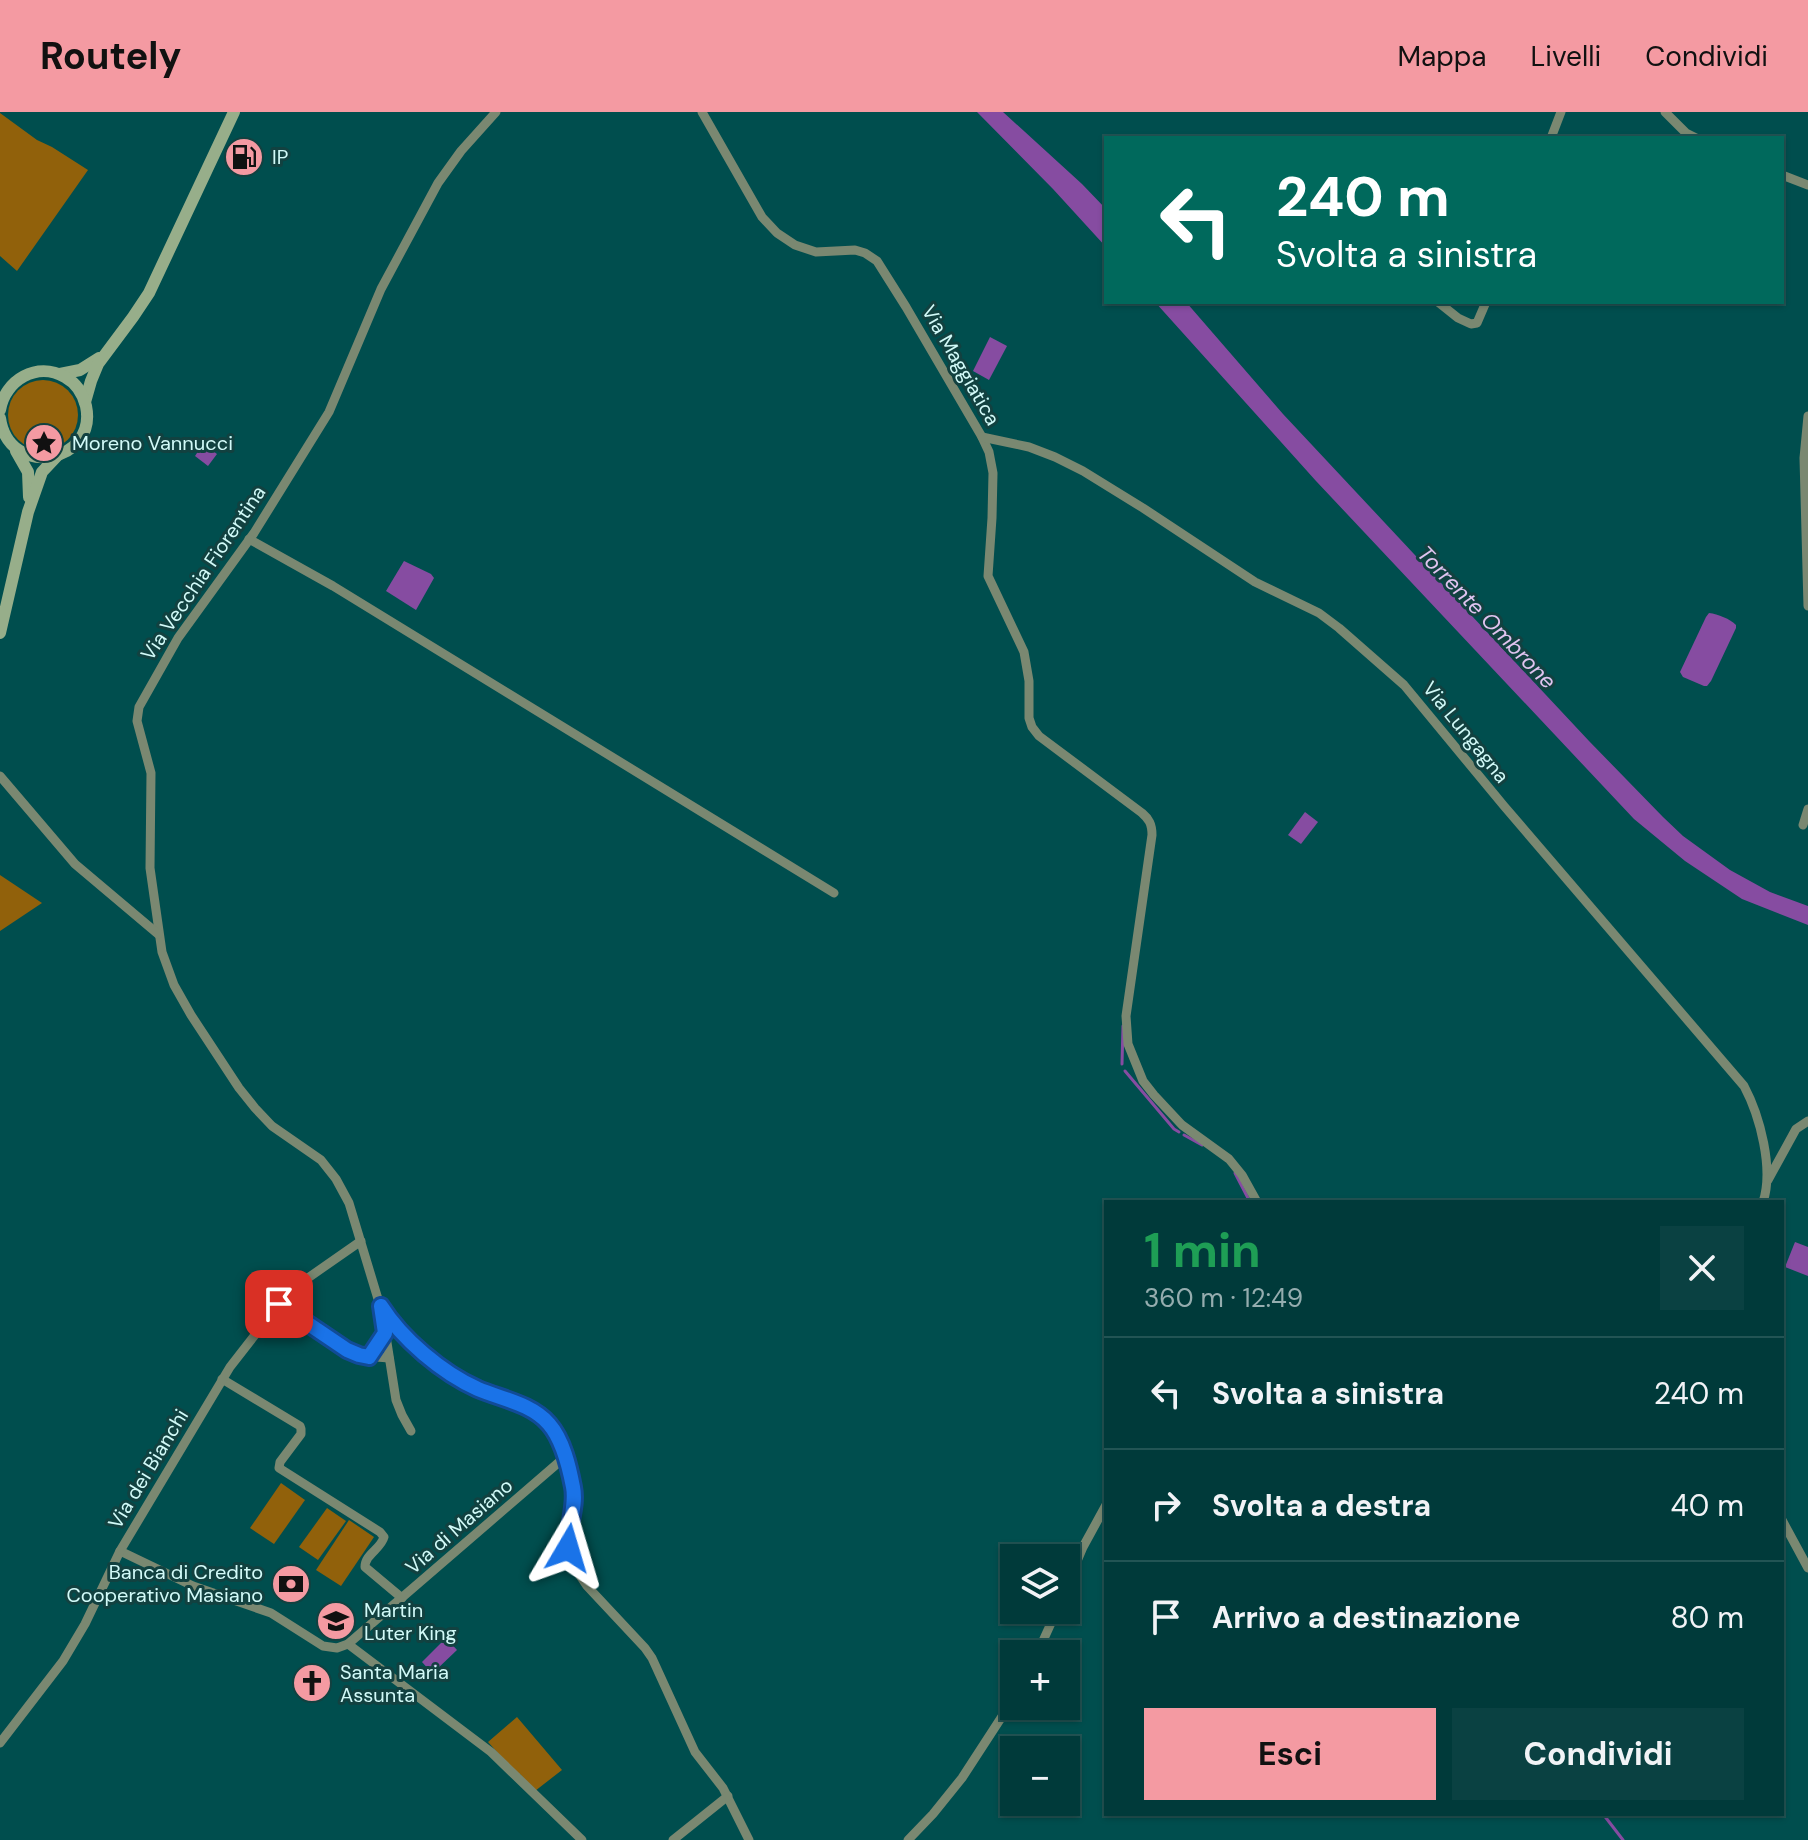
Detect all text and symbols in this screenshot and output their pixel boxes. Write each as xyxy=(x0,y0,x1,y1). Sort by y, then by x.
text: Routely xyxy=(40,31,181,81)
text: Mappa xyxy=(1397,38,1487,75)
text: Livelli xyxy=(1531,38,1601,75)
text: Condividi xyxy=(1645,38,1768,75)
fuel station icon: IP xyxy=(223,136,265,178)
place label: IP xyxy=(272,144,288,170)
text: 240 m xyxy=(1276,160,1450,233)
icon: left xyxy=(1144,168,1248,272)
text: Svolta a sinistra xyxy=(1276,231,1537,278)
street label: Via Maggiatica xyxy=(916,300,1006,430)
place icon: Moreno Vannucci xyxy=(23,422,65,464)
place label: Moreno Vannucci xyxy=(72,430,233,456)
street label: Via Vecchia Fiorentina xyxy=(135,481,271,665)
water label: Torrente Ombrone xyxy=(1411,540,1562,695)
street label: Via Lungagna xyxy=(1417,676,1515,788)
text: 1 min xyxy=(1144,1219,1261,1282)
button: close xyxy=(1660,1226,1744,1310)
pin xyxy=(245,1270,313,1338)
text: 360 m · 12:49 xyxy=(1144,1281,1303,1315)
icon: arrive xyxy=(257,1282,301,1326)
icon: left xyxy=(1144,1371,1188,1415)
text: Svolta a sinistra xyxy=(1212,1374,1444,1413)
text: 240 m xyxy=(1654,1374,1744,1413)
street label: Via dei Bianchi xyxy=(102,1404,194,1534)
street label: Via di Masiano xyxy=(400,1472,518,1580)
icon: right xyxy=(1144,1483,1188,1527)
text: Svolta a destra xyxy=(1212,1486,1431,1525)
text: 40 m xyxy=(1671,1486,1744,1525)
position arrow xyxy=(526,1506,610,1590)
map controls xyxy=(1000,1544,1080,1816)
button: layers xyxy=(1000,1544,1080,1624)
place label: Banca di Credito Cooperativo Masiano xyxy=(66,1559,263,1608)
bank icon: Banca di Credito Cooperativo Masiano xyxy=(270,1563,312,1605)
icon: arrive xyxy=(1144,1595,1188,1639)
place label: Martin Luter King xyxy=(364,1597,457,1646)
text: Arrivo a destinazione xyxy=(1212,1598,1521,1637)
text: 80 m xyxy=(1671,1598,1744,1637)
school or university icon: Martin Luter King xyxy=(315,1600,357,1642)
button: + xyxy=(1000,1640,1080,1720)
place label: Santa Maria Assunta xyxy=(340,1659,449,1708)
church icon: Santa Maria Assunta xyxy=(291,1662,333,1704)
button: Esci xyxy=(1144,1708,1436,1800)
button: Condividi xyxy=(1452,1708,1744,1800)
button: − xyxy=(1000,1736,1080,1816)

